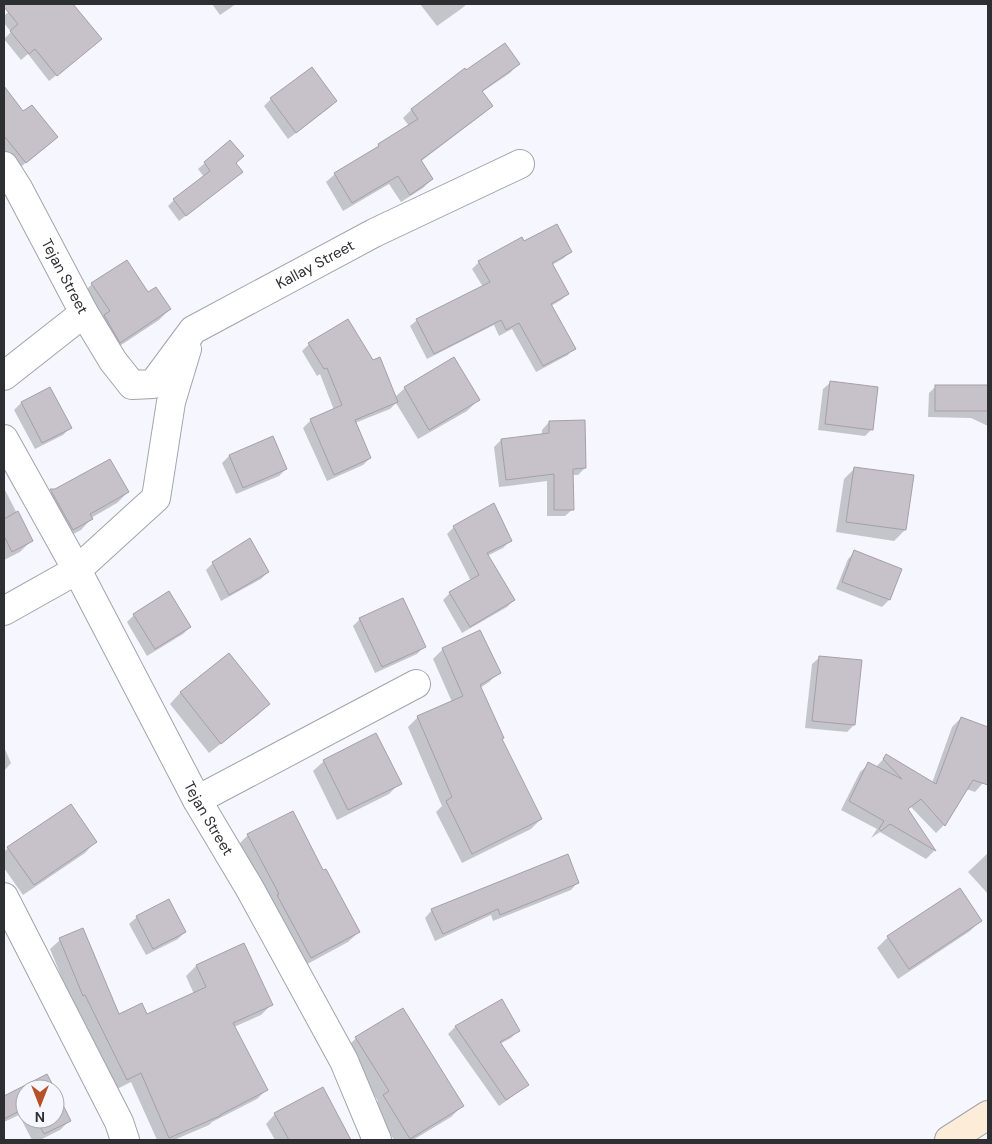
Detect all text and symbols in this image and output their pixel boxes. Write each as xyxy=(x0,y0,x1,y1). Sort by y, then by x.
street label: Tejan Street xyxy=(37,235,93,318)
street label: Kallay Street xyxy=(273,235,358,294)
street label: Tejan Street xyxy=(179,778,238,859)
north arrow xyxy=(15,1079,65,1129)
text: N xyxy=(35,1108,45,1126)

